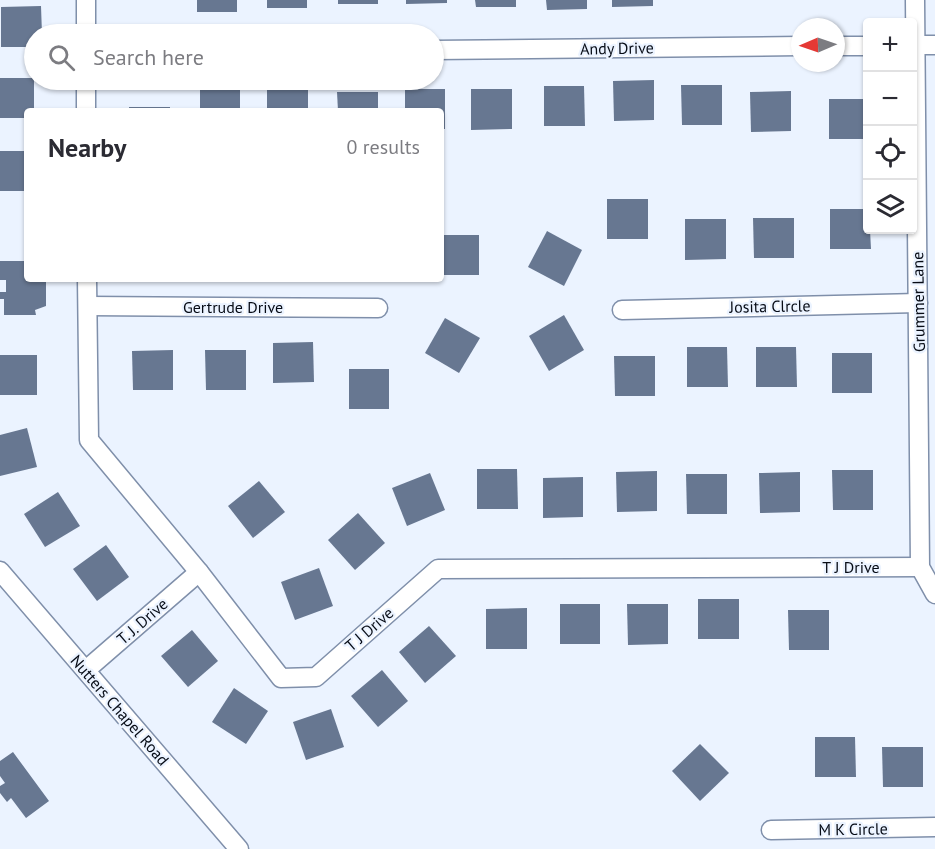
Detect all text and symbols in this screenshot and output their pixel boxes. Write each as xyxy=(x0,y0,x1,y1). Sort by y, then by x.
north arrow xyxy=(791,18,845,72)
map controls xyxy=(863,18,917,234)
button: + xyxy=(863,18,917,72)
search box xyxy=(24,24,444,90)
street label: Andy Drive xyxy=(580,37,654,59)
icon: search xyxy=(45,41,78,74)
text: Search here xyxy=(93,43,204,71)
button: − xyxy=(863,72,917,126)
button: locate xyxy=(863,126,917,180)
text: Nearby xyxy=(48,131,126,164)
text: 0 results xyxy=(347,134,420,160)
button: layers xyxy=(863,180,917,234)
street label: Grummer Lane xyxy=(907,252,929,352)
street label: Josita Clrcle xyxy=(728,295,811,317)
street label: Gertrude Drive xyxy=(183,297,283,317)
street label: T J Drive xyxy=(822,557,880,577)
street label: T. J. Drive xyxy=(113,594,171,648)
street label: T J Drive xyxy=(341,603,397,655)
street label: Nutters Chapel Road xyxy=(67,651,173,769)
street label: M K Circle xyxy=(818,818,888,840)

